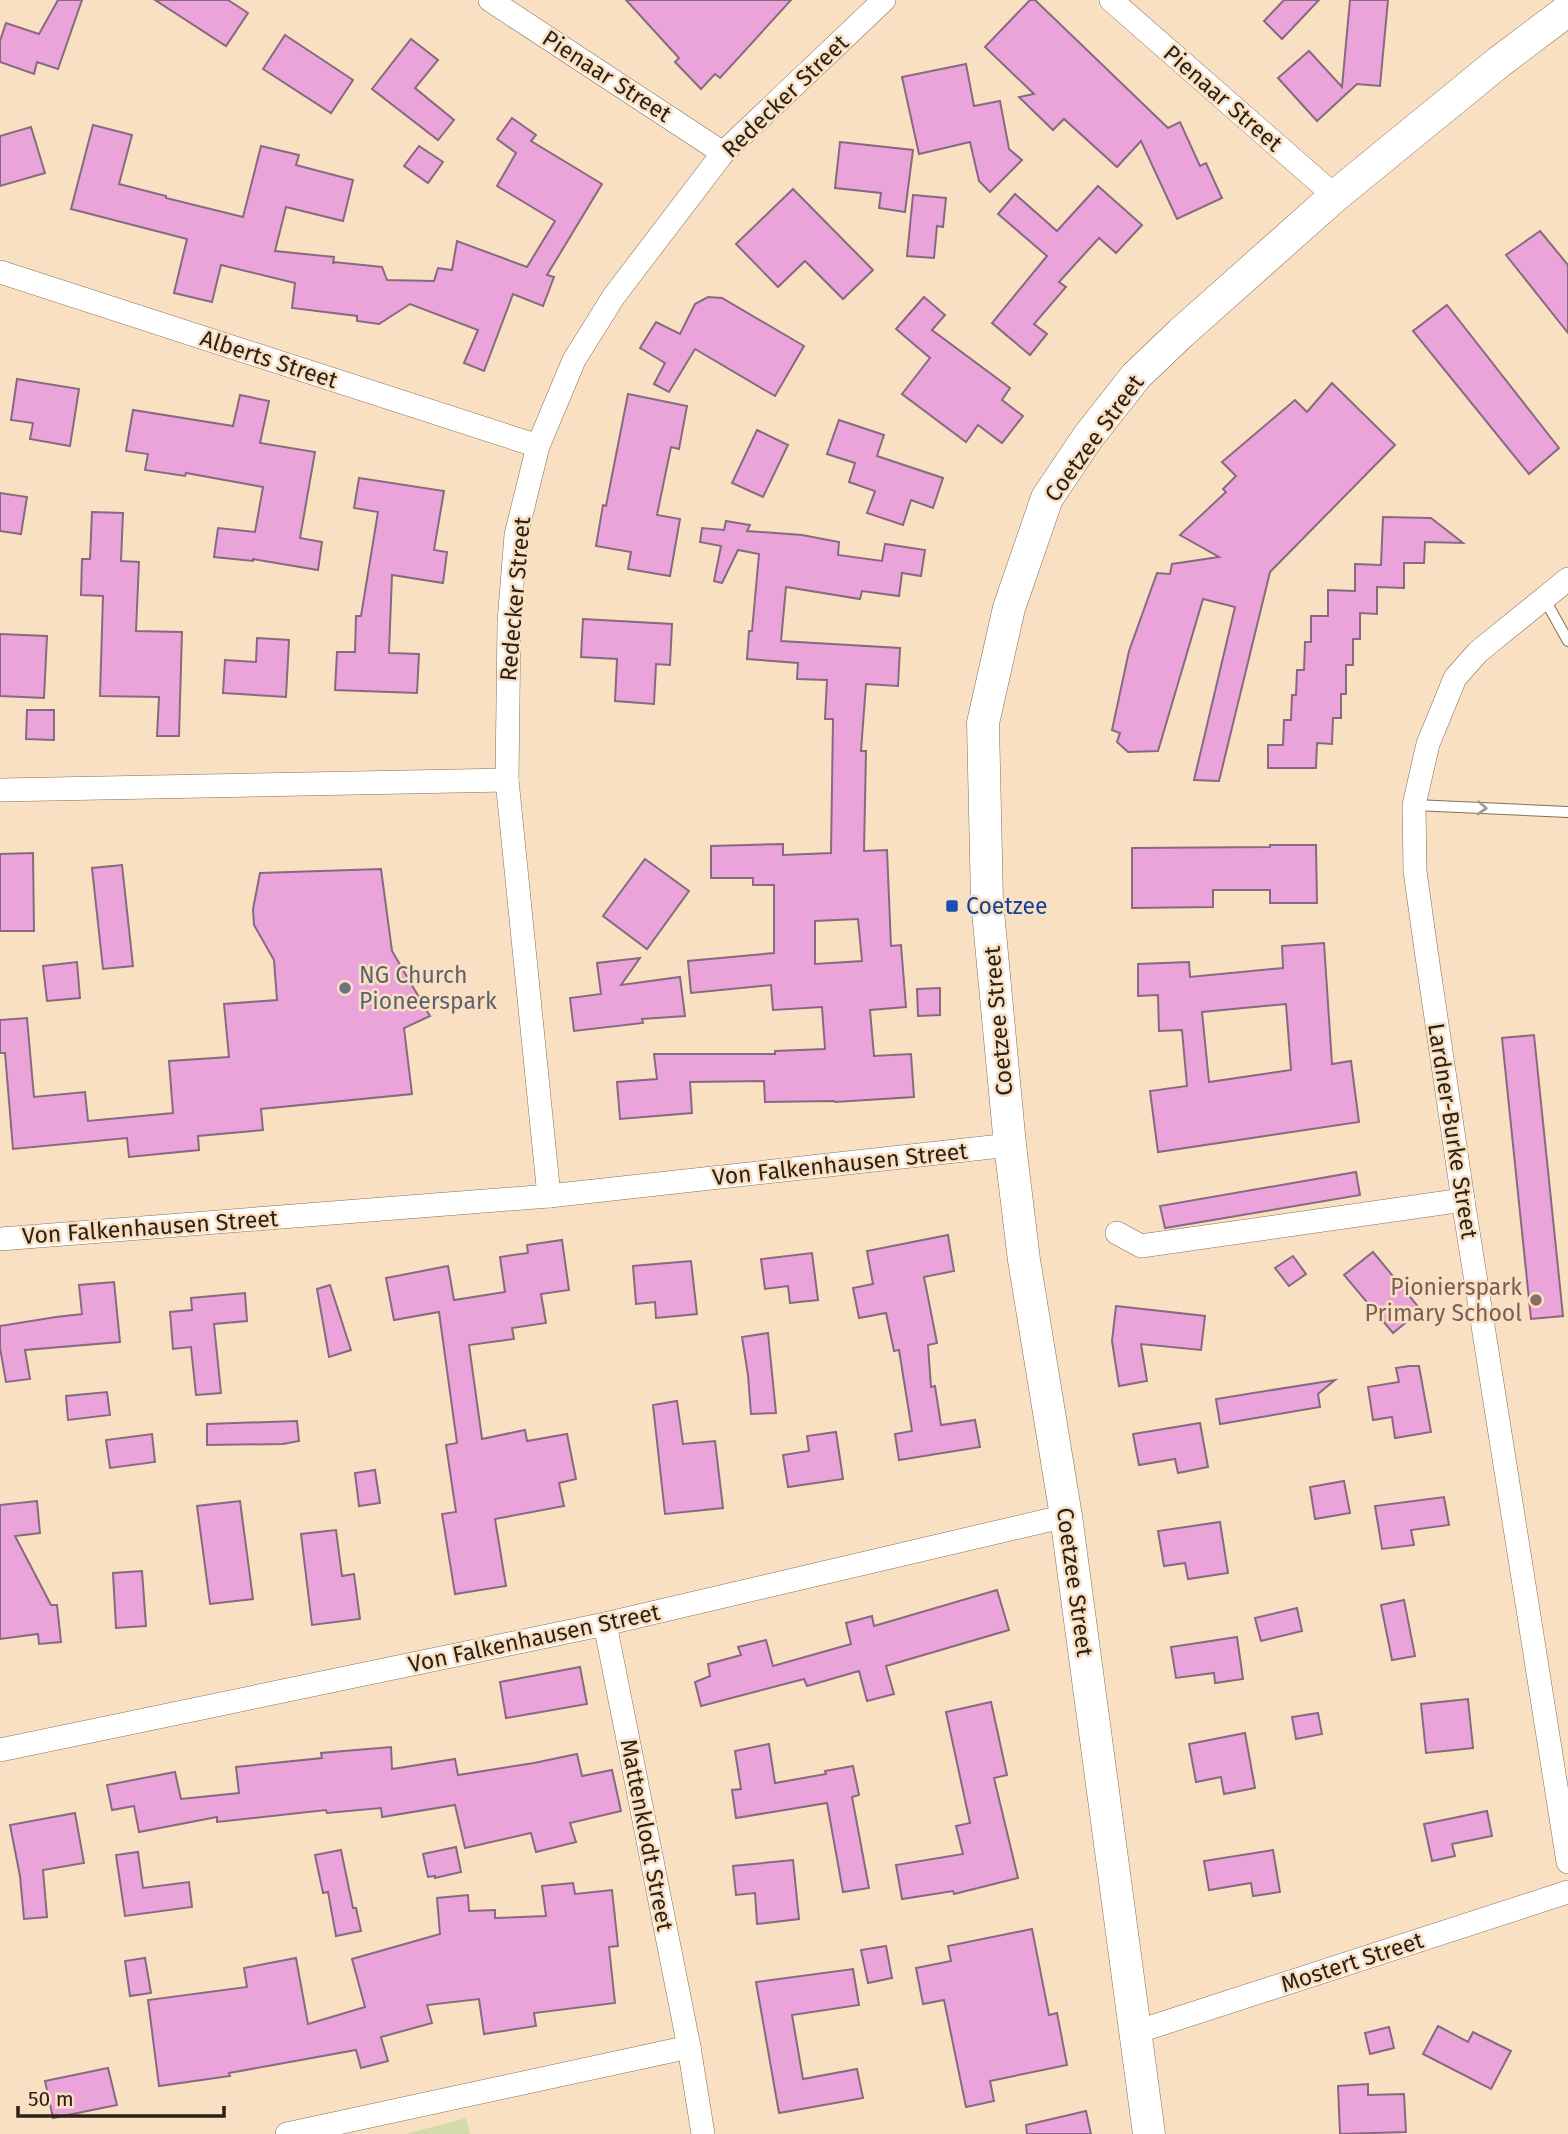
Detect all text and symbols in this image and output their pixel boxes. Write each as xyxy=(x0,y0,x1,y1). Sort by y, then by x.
street label: Pienaar Street xyxy=(537,24,677,128)
street label: Redecker Street xyxy=(716,28,855,163)
street label: Pienaar Street xyxy=(1158,39,1289,158)
street label: Alberts Street xyxy=(197,324,342,395)
street label: Coetzee Street xyxy=(1039,368,1150,507)
street label: Redecker Street xyxy=(494,515,536,682)
one-way arrow xyxy=(1477,801,1488,816)
place label: Coetzee xyxy=(966,892,1048,920)
marker: Coetzee xyxy=(944,898,960,914)
street label: Coetzee Street xyxy=(977,944,1018,1097)
place label: NG Church Pioneerspark xyxy=(359,961,497,1015)
marker: NG Church Pioneerspark xyxy=(337,980,353,996)
street label: Lardner-Burke Street xyxy=(1422,1021,1484,1241)
street label: Von Falkenhausen Street xyxy=(711,1137,970,1191)
street label: Von Falkenhausen Street xyxy=(21,1204,280,1250)
place label: Pionierspark Primary School xyxy=(1365,1273,1522,1327)
marker: Pionierspark Primary School xyxy=(1528,1292,1544,1308)
street label: Coetzee Street xyxy=(1051,1506,1099,1659)
street label: Von Falkenhausen Street xyxy=(406,1598,663,1678)
street label: Mattenklodt Street xyxy=(615,1737,679,1934)
street label: Mostert Street xyxy=(1277,1926,1427,1998)
scale bar xyxy=(18,2074,224,2118)
text: 50 m xyxy=(28,2086,74,2112)

